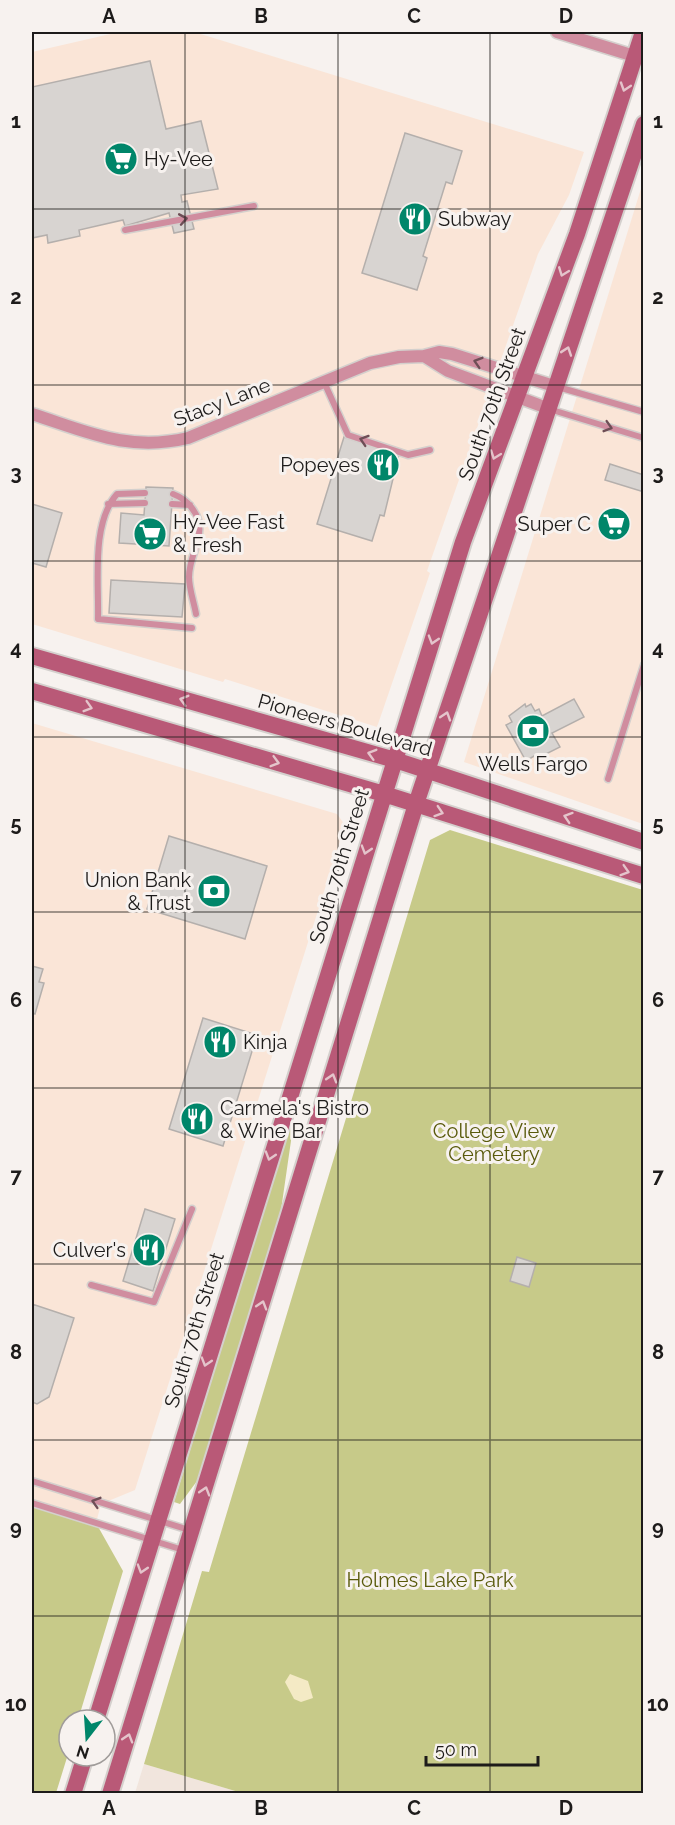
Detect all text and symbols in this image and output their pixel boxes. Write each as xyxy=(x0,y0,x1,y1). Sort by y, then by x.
text: A xyxy=(102,4,116,28)
text: B xyxy=(254,4,268,28)
text: C xyxy=(407,4,421,28)
text: D xyxy=(559,4,573,28)
one-way arrow xyxy=(620,81,632,92)
text: 1 xyxy=(11,109,21,133)
text: 1 xyxy=(653,109,663,133)
supermarket icon: Hy-Vee xyxy=(103,141,139,177)
place label: Hy-Vee xyxy=(144,147,213,171)
restaurant icon: Subway xyxy=(397,201,433,237)
place label: Subway xyxy=(438,207,512,231)
one-way arrow xyxy=(177,213,187,226)
one-way arrow xyxy=(558,266,570,277)
text: 2 xyxy=(10,285,22,309)
text: 2 xyxy=(652,285,664,309)
street label: South 70th Street xyxy=(453,324,531,484)
one-way arrow xyxy=(559,346,572,357)
one-way arrow xyxy=(473,357,484,369)
street label: Stacy Lane xyxy=(170,372,274,431)
one-way arrow xyxy=(602,420,613,432)
one-way arrow xyxy=(359,435,370,447)
restaurant icon: Popeyes xyxy=(365,447,401,483)
one-way arrow xyxy=(490,449,502,460)
place label: Popeyes xyxy=(280,453,360,477)
text: 3 xyxy=(10,461,22,485)
text: 3 xyxy=(652,461,664,485)
supermarket icon: Super C xyxy=(596,506,632,542)
place label: Hy-Vee Fast & Fresh xyxy=(173,510,285,557)
place label: Super C xyxy=(518,512,591,536)
supermarket icon: Hy-Vee Fast & Fresh xyxy=(132,516,168,552)
one-way arrow xyxy=(428,634,440,645)
text: 4 xyxy=(10,636,22,660)
text: 4 xyxy=(652,636,664,660)
street label: Pioneers Boulevard xyxy=(255,689,435,761)
one-way arrow xyxy=(179,695,190,707)
one-way arrow xyxy=(82,700,92,712)
one-way arrow xyxy=(439,711,451,722)
bank icon: Wells Fargo xyxy=(515,713,551,749)
one-way arrow xyxy=(367,749,377,761)
place label: Wells Fargo xyxy=(478,752,588,776)
one-way arrow xyxy=(269,755,280,767)
street label: South 70th Street xyxy=(304,785,374,947)
one-way arrow xyxy=(433,804,444,817)
one-way arrow xyxy=(563,811,574,824)
text: 5 xyxy=(10,812,22,836)
text: 5 xyxy=(652,812,664,836)
one-way arrow xyxy=(361,844,373,855)
one-way arrow xyxy=(619,863,630,876)
place label: Union Bank & Trust xyxy=(85,868,191,915)
bank icon: Union Bank & Trust xyxy=(196,873,232,909)
text: 6 xyxy=(10,988,22,1012)
text: 6 xyxy=(652,988,664,1012)
restaurant icon: Kinja xyxy=(202,1024,238,1060)
place label: Kinja xyxy=(243,1030,287,1054)
one-way arrow xyxy=(325,1074,337,1084)
place label: Carmela's Bistro & Wine Bar xyxy=(220,1096,369,1143)
restaurant icon: Carmela's Bistro & Wine Bar xyxy=(179,1101,215,1137)
park label: College View Cemetery xyxy=(433,1119,555,1166)
one-way arrow xyxy=(265,1150,277,1161)
text: 7 xyxy=(10,1164,22,1188)
text: 7 xyxy=(652,1164,664,1188)
restaurant icon: Culver's xyxy=(131,1232,167,1268)
place label: Culver's xyxy=(53,1238,126,1262)
street label: South 70th Street xyxy=(159,1249,229,1411)
one-way arrow xyxy=(255,1300,267,1311)
text: 8 xyxy=(10,1340,22,1364)
text: 8 xyxy=(652,1340,664,1364)
one-way arrow xyxy=(201,1356,213,1367)
one-way arrow xyxy=(197,1486,210,1497)
one-way arrow xyxy=(91,1497,102,1509)
text: 9 xyxy=(10,1516,22,1540)
text: 9 xyxy=(652,1516,664,1540)
one-way arrow xyxy=(137,1563,149,1574)
park label: Holmes Lake Park xyxy=(346,1568,514,1592)
text: 10 xyxy=(5,1692,27,1716)
text: 10 xyxy=(647,1692,669,1716)
north arrow xyxy=(57,1708,117,1768)
scale bar xyxy=(426,1729,538,1767)
one-way arrow xyxy=(121,1733,133,1744)
text: 50 m xyxy=(435,1739,477,1760)
text: N xyxy=(74,1741,91,1763)
text: A xyxy=(102,1796,116,1820)
text: B xyxy=(254,1796,268,1820)
text: C xyxy=(407,1796,421,1820)
text: D xyxy=(559,1796,573,1820)

